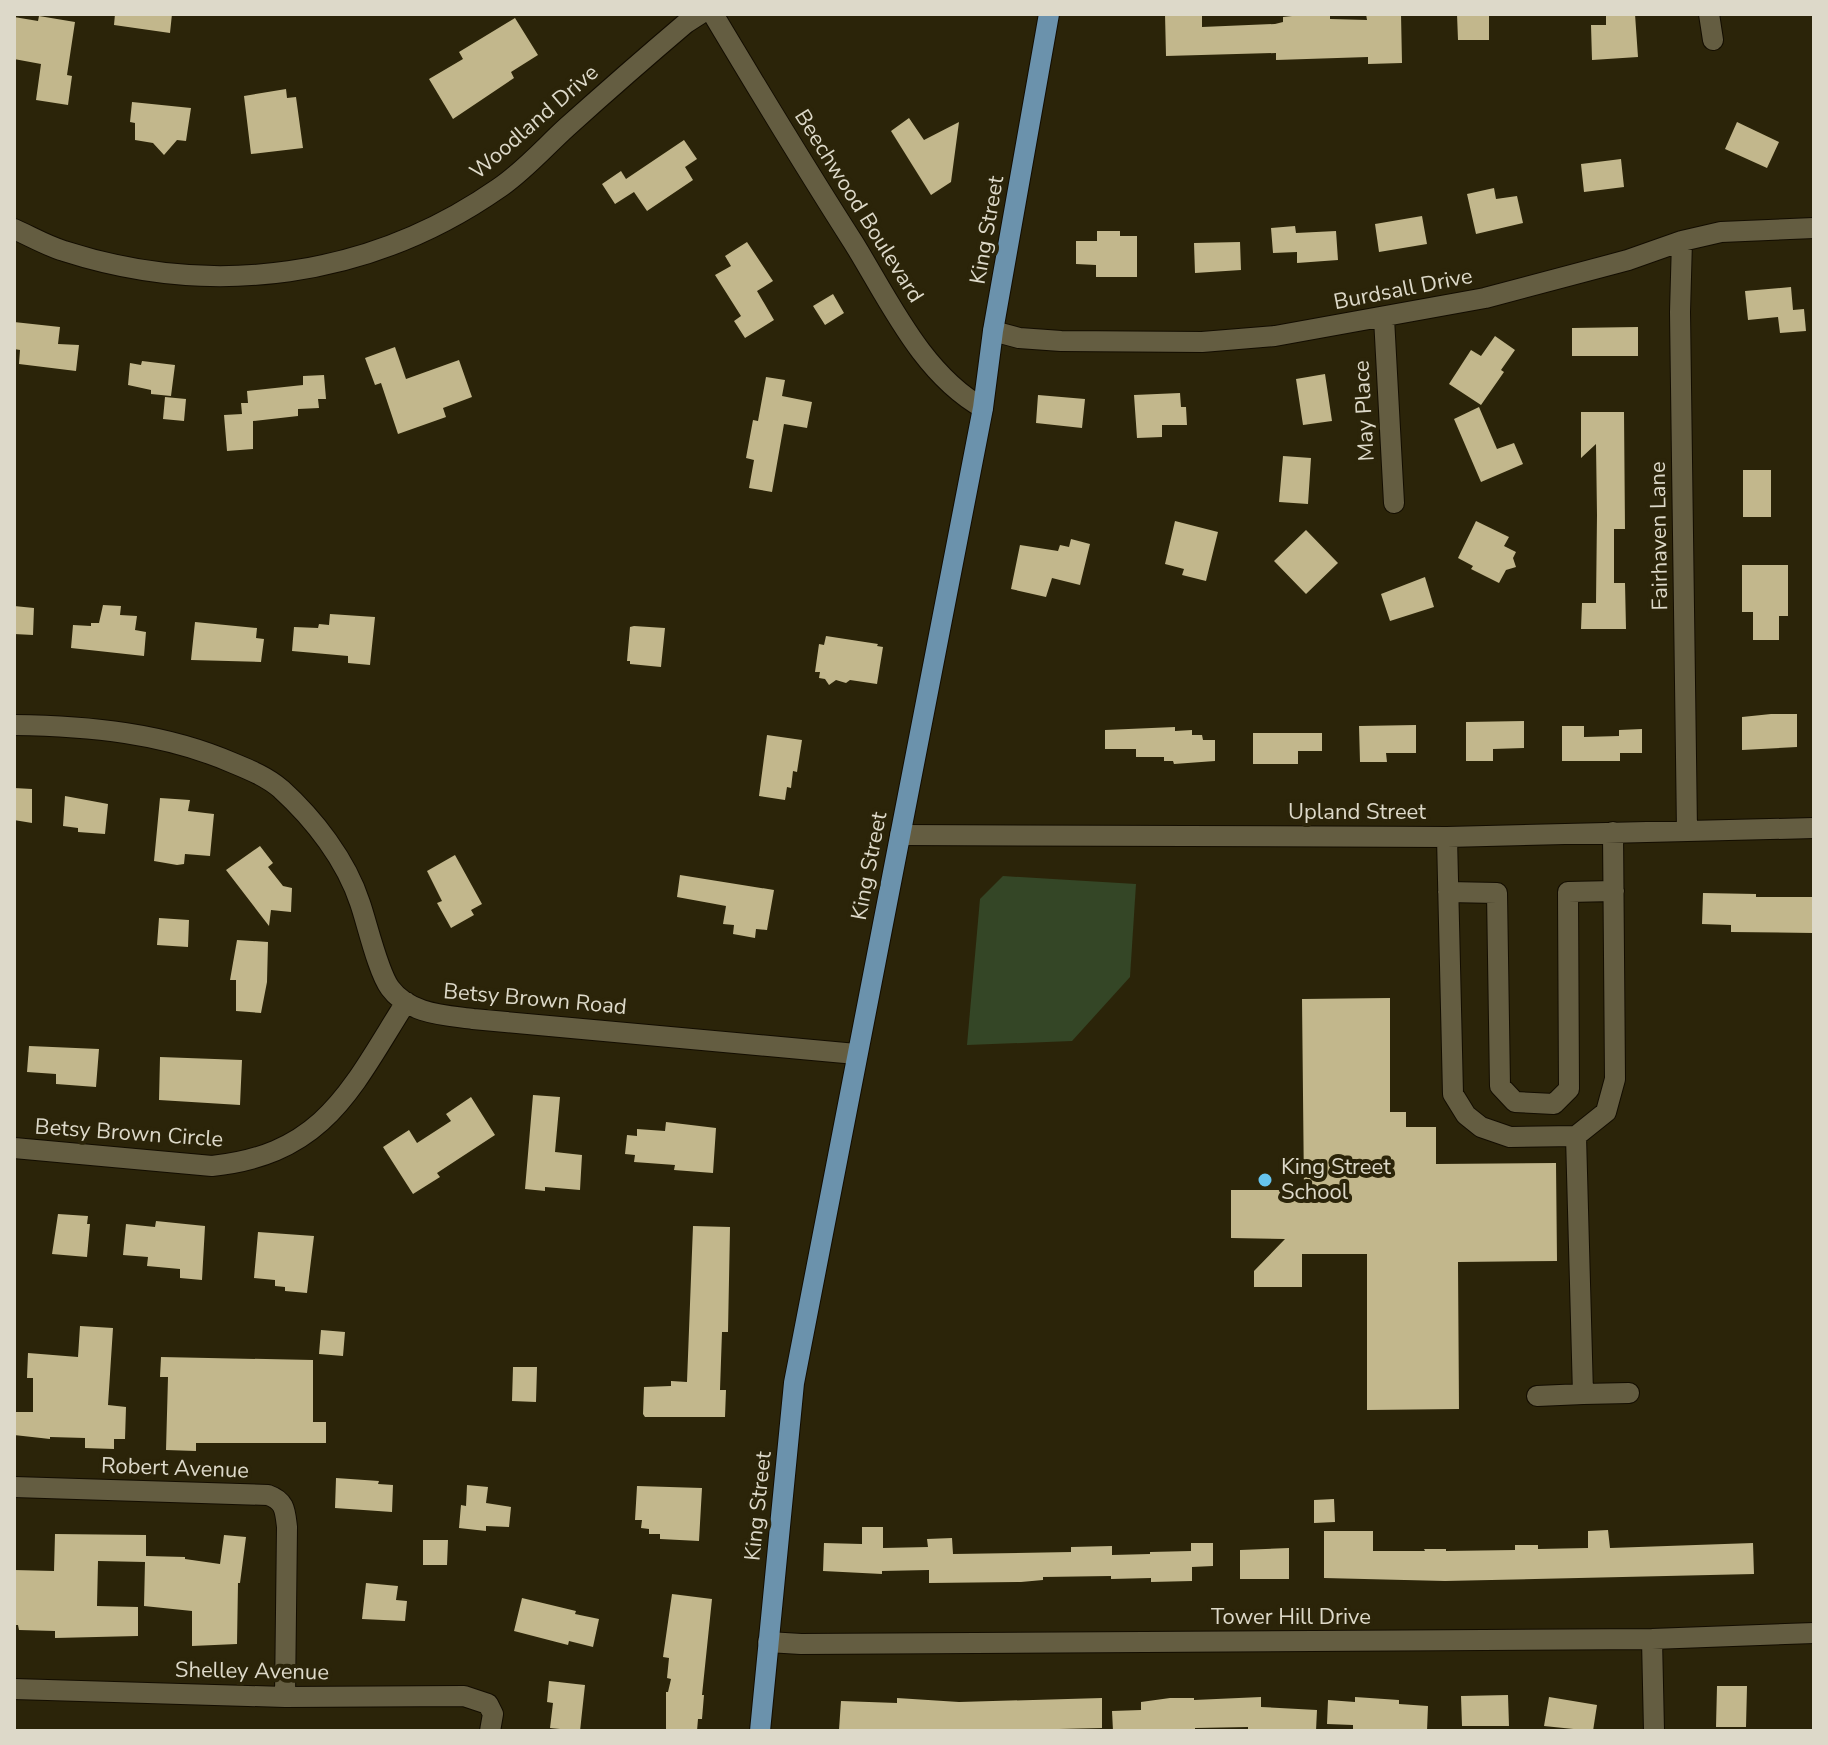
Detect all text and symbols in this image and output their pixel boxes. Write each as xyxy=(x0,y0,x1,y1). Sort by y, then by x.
street label: Woodland Drive xyxy=(463,58,605,186)
street label: Beechwood Boulevard xyxy=(787,104,931,308)
street label: King Street xyxy=(963,173,1011,287)
street label: Burdsall Drive xyxy=(1331,261,1475,317)
street label: May Place xyxy=(1346,360,1382,462)
street label: Fairhaven Lane xyxy=(1643,461,1675,611)
street label: Upland Street xyxy=(1288,797,1426,827)
street label: King Street xyxy=(844,809,894,923)
street label: Betsy Brown Road xyxy=(442,976,628,1022)
street label: Betsy Brown Circle xyxy=(34,1111,224,1155)
place label: King Street School xyxy=(1281,1152,1391,1207)
marker: King Street School xyxy=(1256,1171,1274,1189)
street label: King Street xyxy=(737,1449,779,1562)
street label: Robert Avenue xyxy=(101,1450,249,1486)
street label: Tower Hill Drive xyxy=(1211,1602,1371,1632)
street label: Shelley Avenue xyxy=(175,1655,329,1687)

